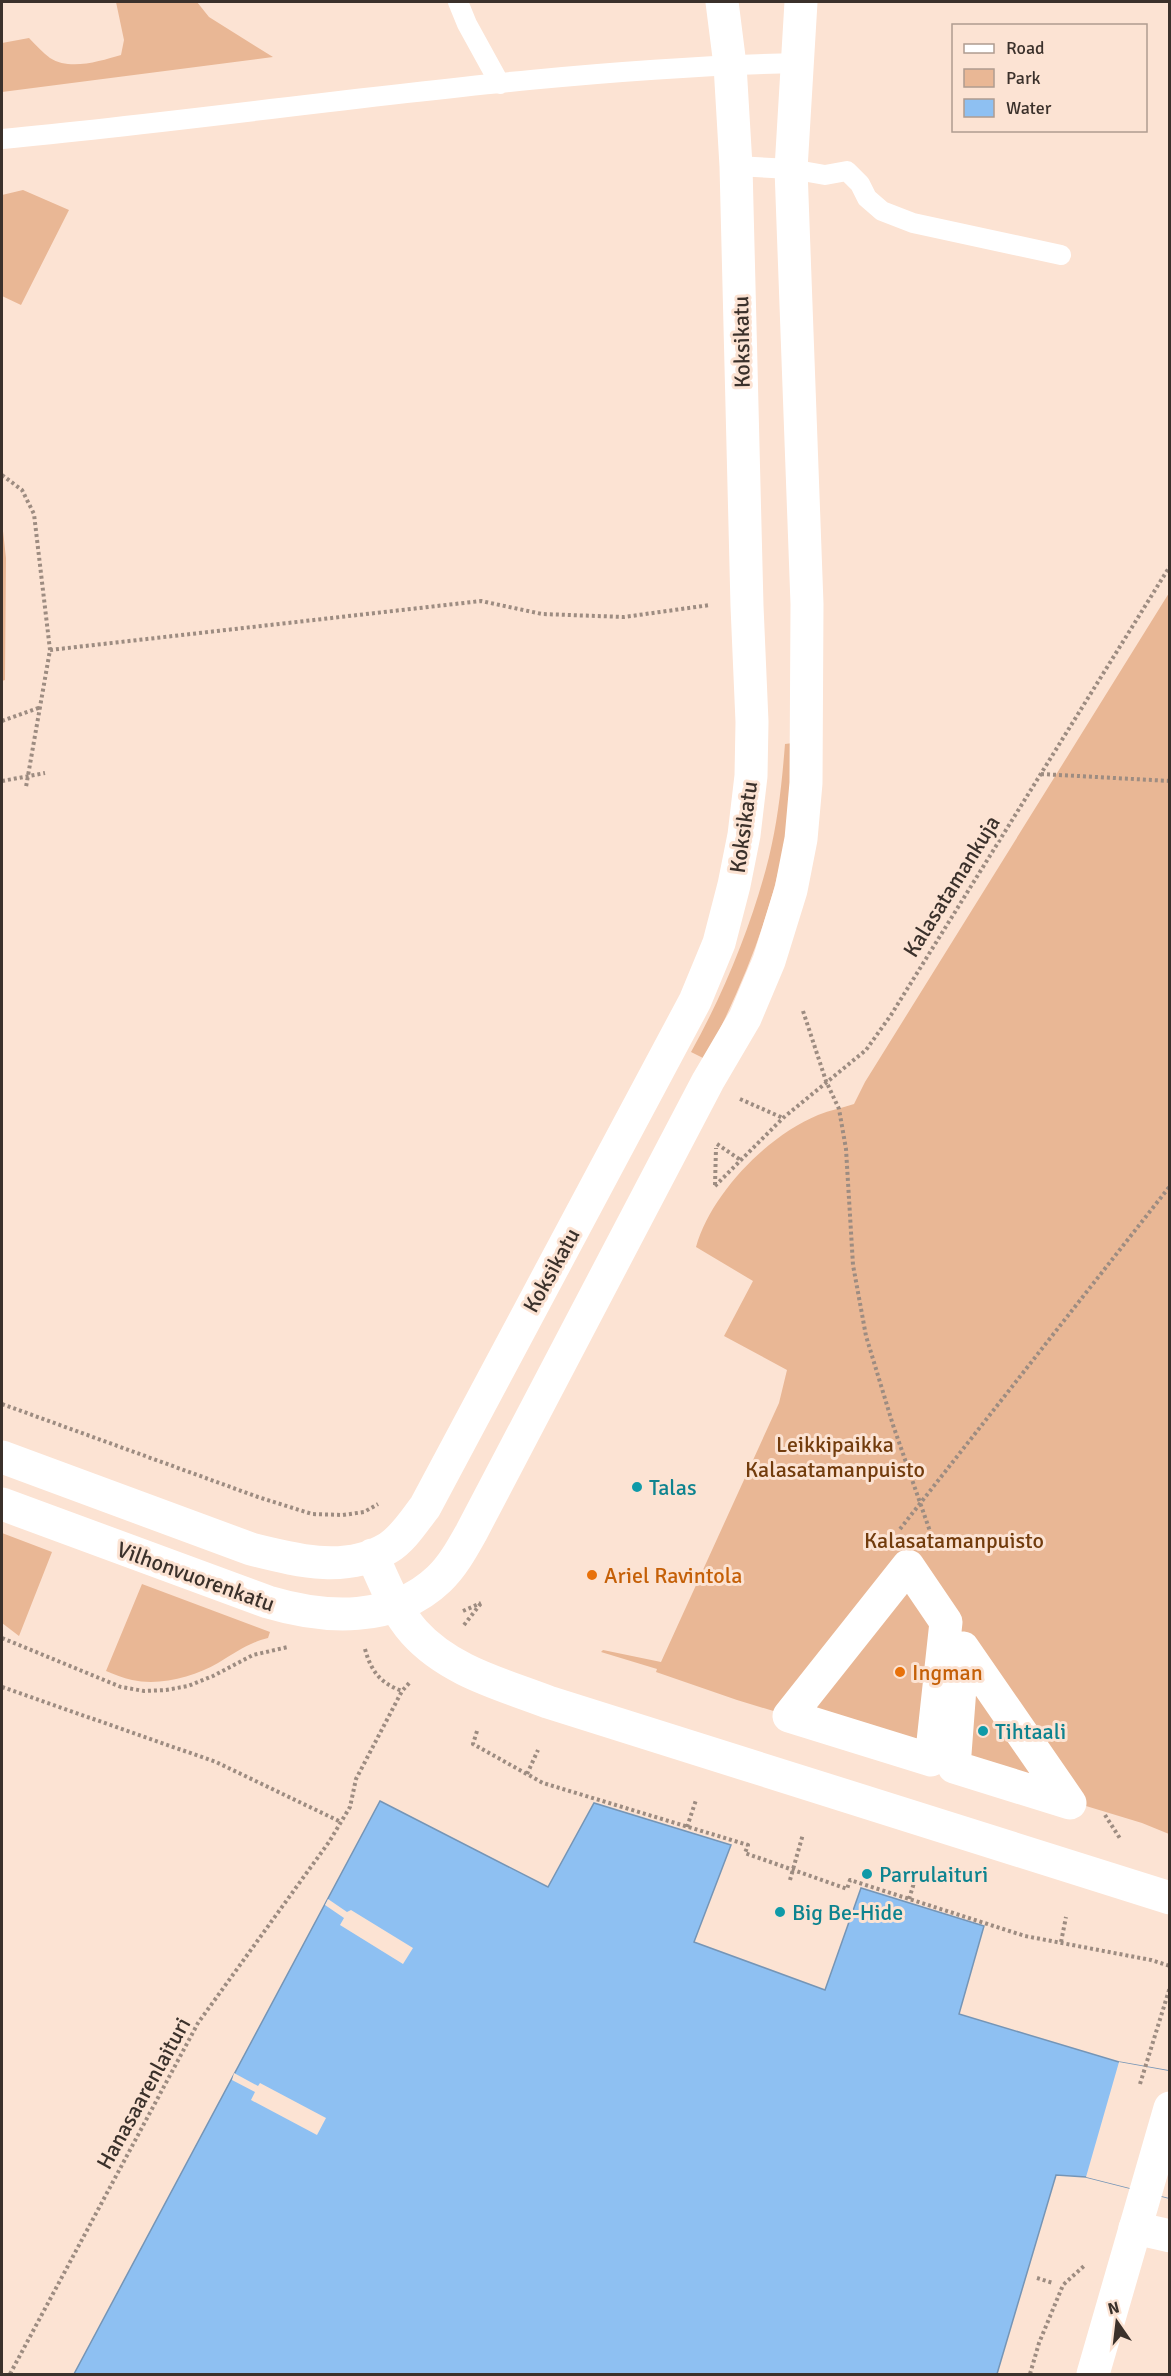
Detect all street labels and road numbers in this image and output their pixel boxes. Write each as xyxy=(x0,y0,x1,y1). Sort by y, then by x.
street label: Koksikatu xyxy=(727,295,756,388)
street label: Koksikatu xyxy=(724,779,763,875)
street label: Kalasatamankuja xyxy=(897,810,1006,962)
street label: Koksikatu xyxy=(517,1223,586,1317)
street label: Vilhonvuorenkatu xyxy=(113,1535,278,1618)
street label: Hanasaarenlaituri xyxy=(91,2013,196,2174)

